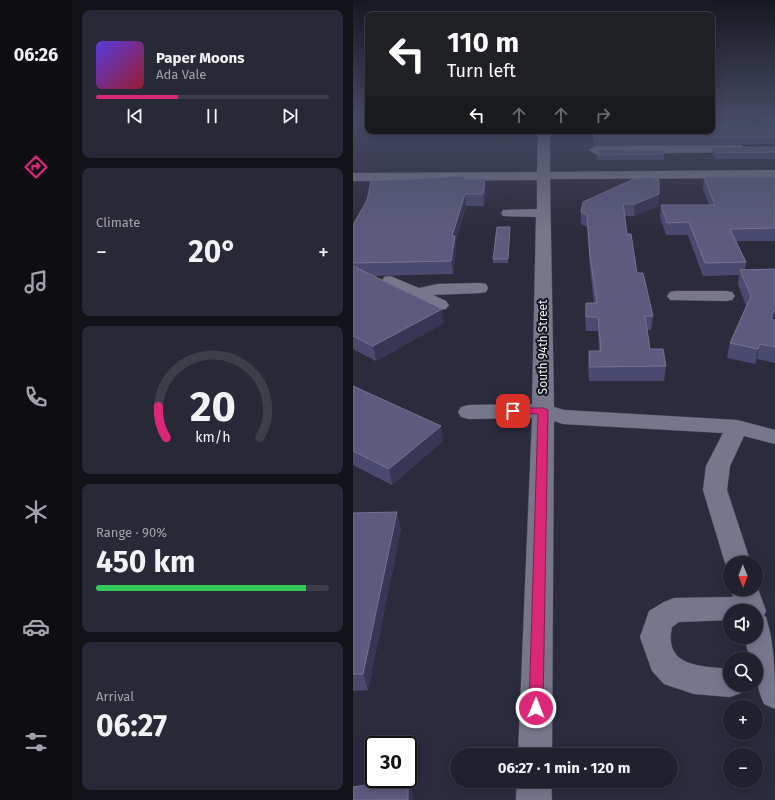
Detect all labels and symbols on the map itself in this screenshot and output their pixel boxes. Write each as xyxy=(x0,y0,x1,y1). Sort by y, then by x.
street label: South 94th Street xyxy=(536,299,550,394)
pin xyxy=(496,394,530,428)
north arrow xyxy=(723,556,763,596)
position arrow xyxy=(515,687,557,729)
speed limit sign: 30 xyxy=(365,736,417,788)

